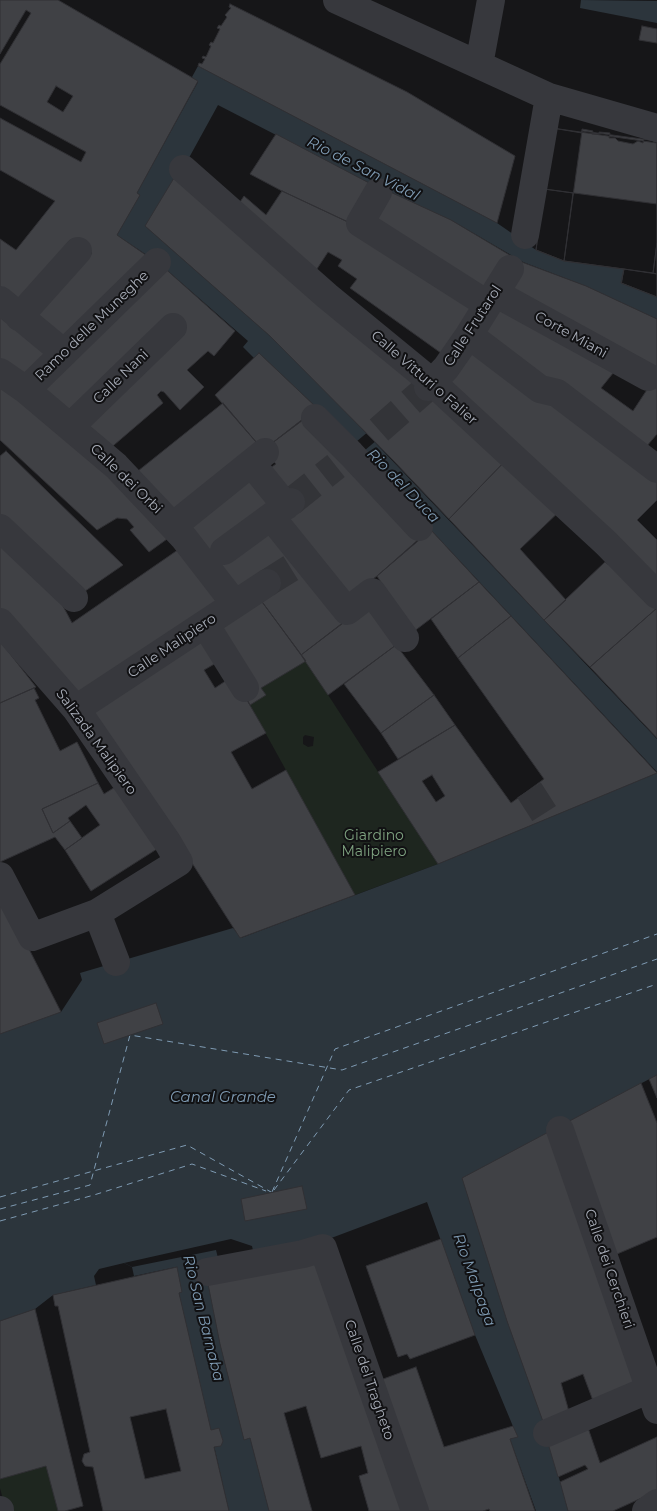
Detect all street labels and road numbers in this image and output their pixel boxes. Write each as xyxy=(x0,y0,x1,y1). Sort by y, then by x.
street label: Ramo delle Muneghe xyxy=(32,267,152,385)
street label: Calle Frutarol xyxy=(441,282,505,370)
street label: Corte Miani xyxy=(532,308,610,362)
street label: Calle Vitturi o Falier xyxy=(367,327,481,429)
street label: Calle Nani xyxy=(90,346,152,408)
street label: Calle dei Orbi xyxy=(86,440,166,518)
street label: Calle Malipiero xyxy=(125,610,219,682)
street label: Salizada Malipiero xyxy=(52,686,140,798)
street label: Calle dei Cerchieri xyxy=(581,1207,637,1331)
street label: Calle del Tragheto xyxy=(341,1318,397,1442)

